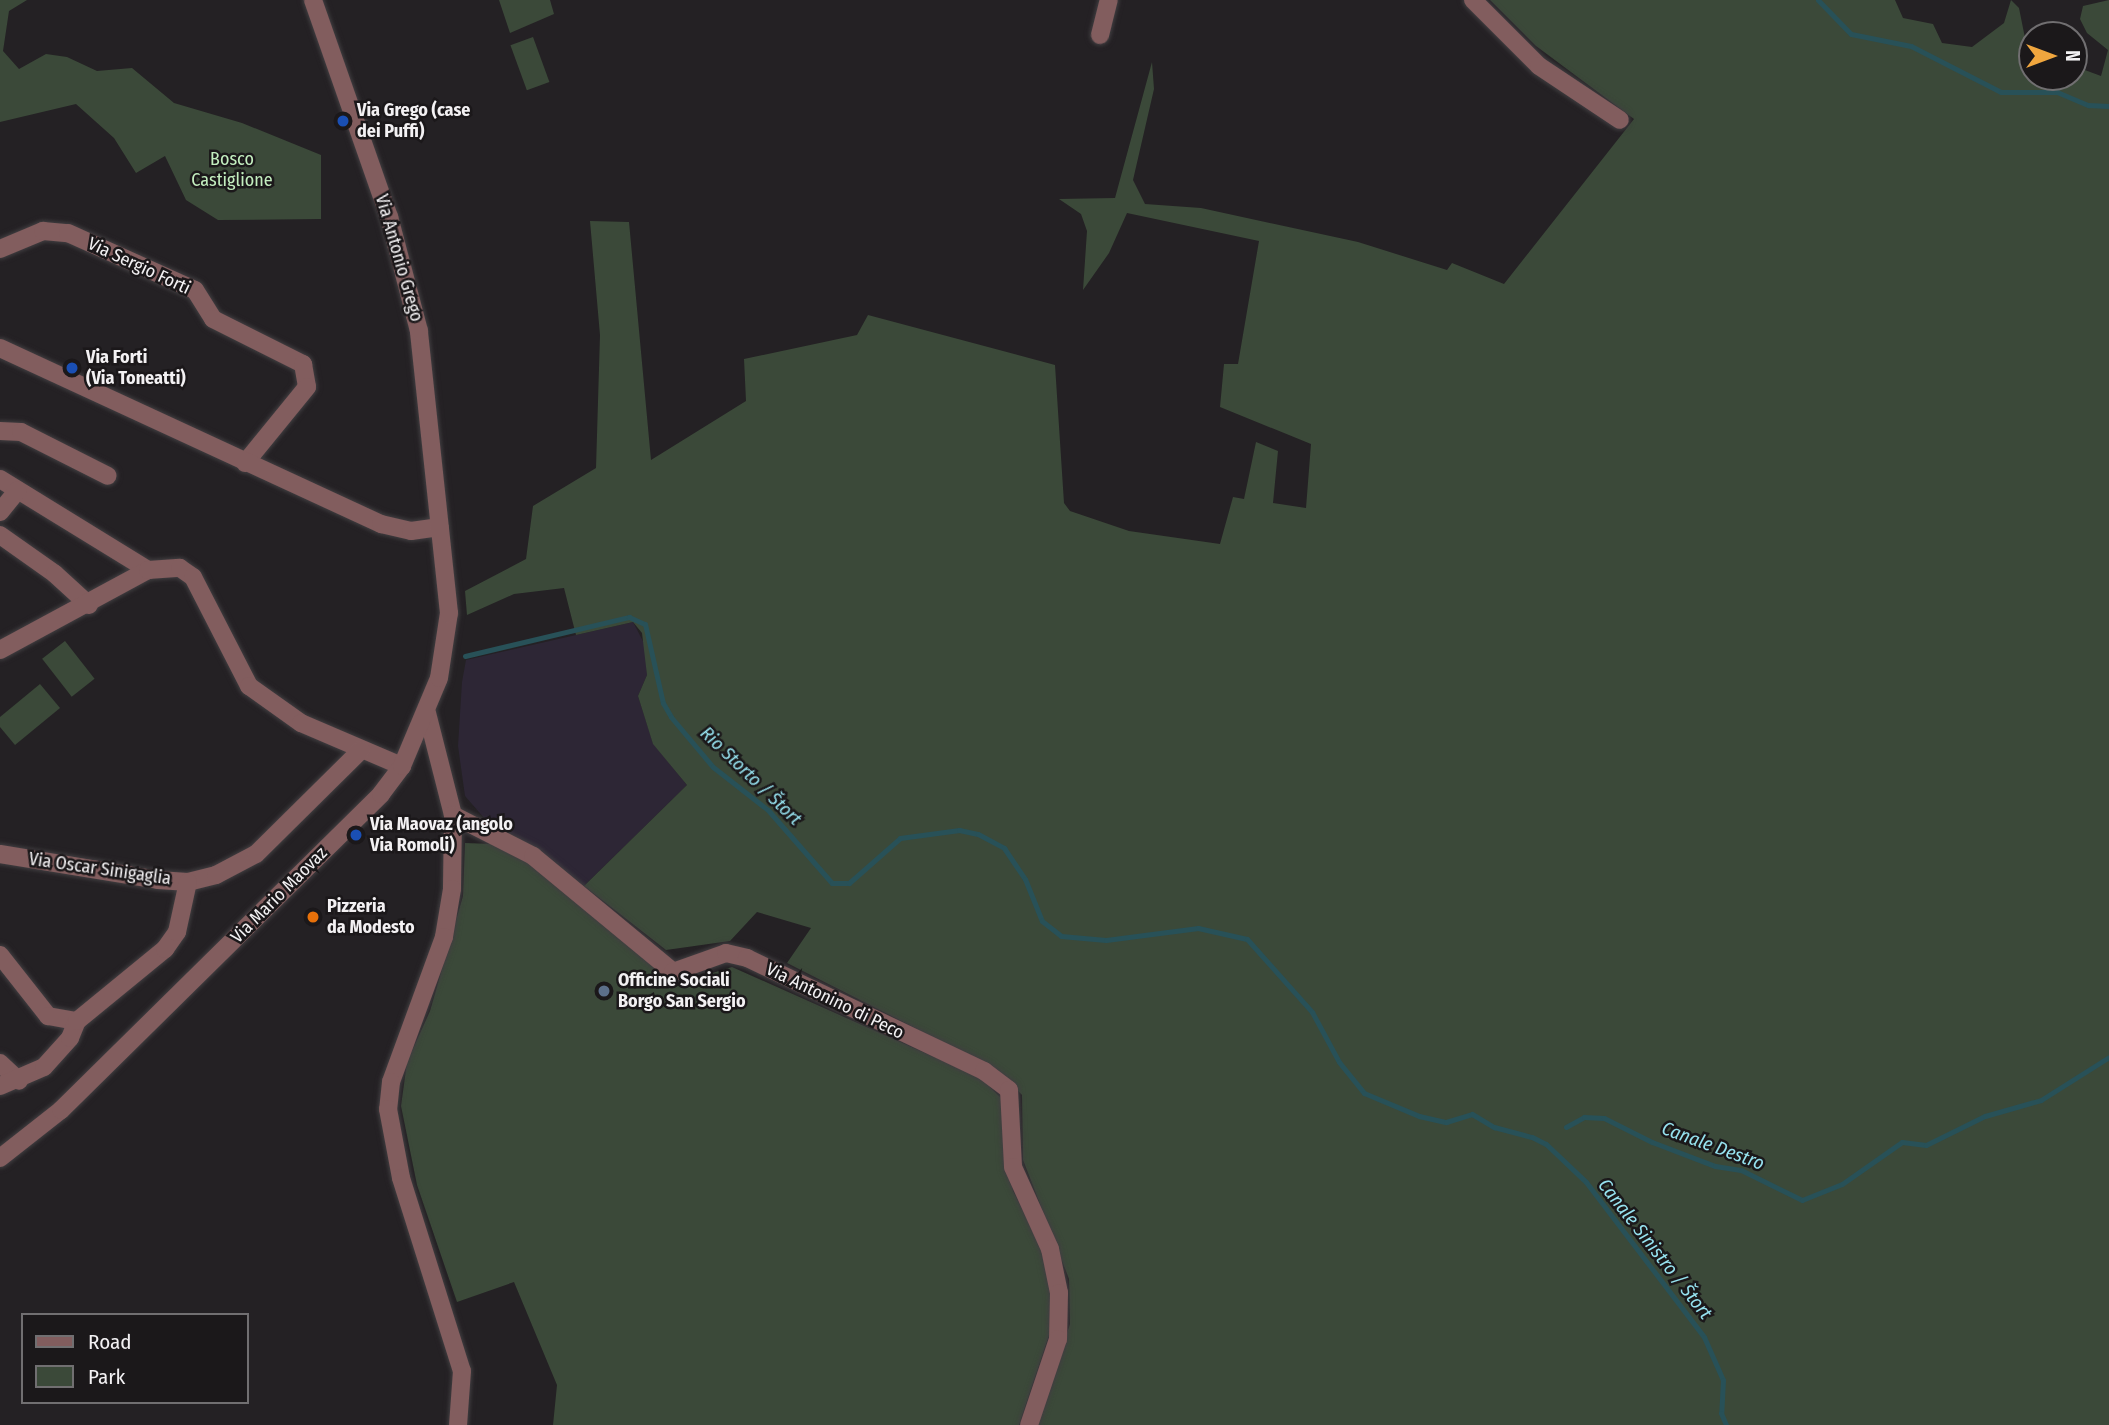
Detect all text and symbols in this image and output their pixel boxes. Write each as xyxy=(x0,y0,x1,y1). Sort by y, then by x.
north arrow xyxy=(2018,21,2088,91)
text: N xyxy=(2061,50,2084,62)
place label: Via Grego (case dei Puffi) xyxy=(357,100,470,142)
marker: Via Grego (case dei Puffi) xyxy=(335,113,351,129)
park label: Bosco Castiglione xyxy=(191,149,273,192)
street label: Via Antonio Grego xyxy=(371,192,427,324)
street label: Via Sergio Forti xyxy=(84,233,194,299)
place label: Via Forti (Via Toneatti) xyxy=(86,347,186,390)
marker: Via Forti (Via Toneatti) xyxy=(64,360,80,376)
water label: Rio Storto / Štort xyxy=(695,722,807,830)
place label: Via Maovaz (angolo Via Romoli) xyxy=(370,814,513,856)
marker: Via Maovaz (angolo Via Romoli) xyxy=(348,827,364,843)
street label: Via Mario Maovaz xyxy=(226,842,332,948)
street label: Via Oscar Sinigaglia xyxy=(27,848,173,890)
place label: Pizzeria da Modesto xyxy=(327,896,415,939)
marker: Pizzeria da Modesto xyxy=(305,909,321,925)
street label: Via Antonino di Peco xyxy=(762,958,908,1044)
place label: Officine Sociali Borgo San Sergio xyxy=(618,970,746,1012)
marker: Officine Sociali Borgo San Sergio xyxy=(596,983,612,999)
water label: Canale Destro xyxy=(1659,1117,1767,1175)
water label: Canale Sinistro / Štort xyxy=(1593,1174,1717,1324)
legend xyxy=(21,1313,248,1404)
text: Road xyxy=(88,1329,132,1355)
text: Park xyxy=(88,1364,125,1390)

